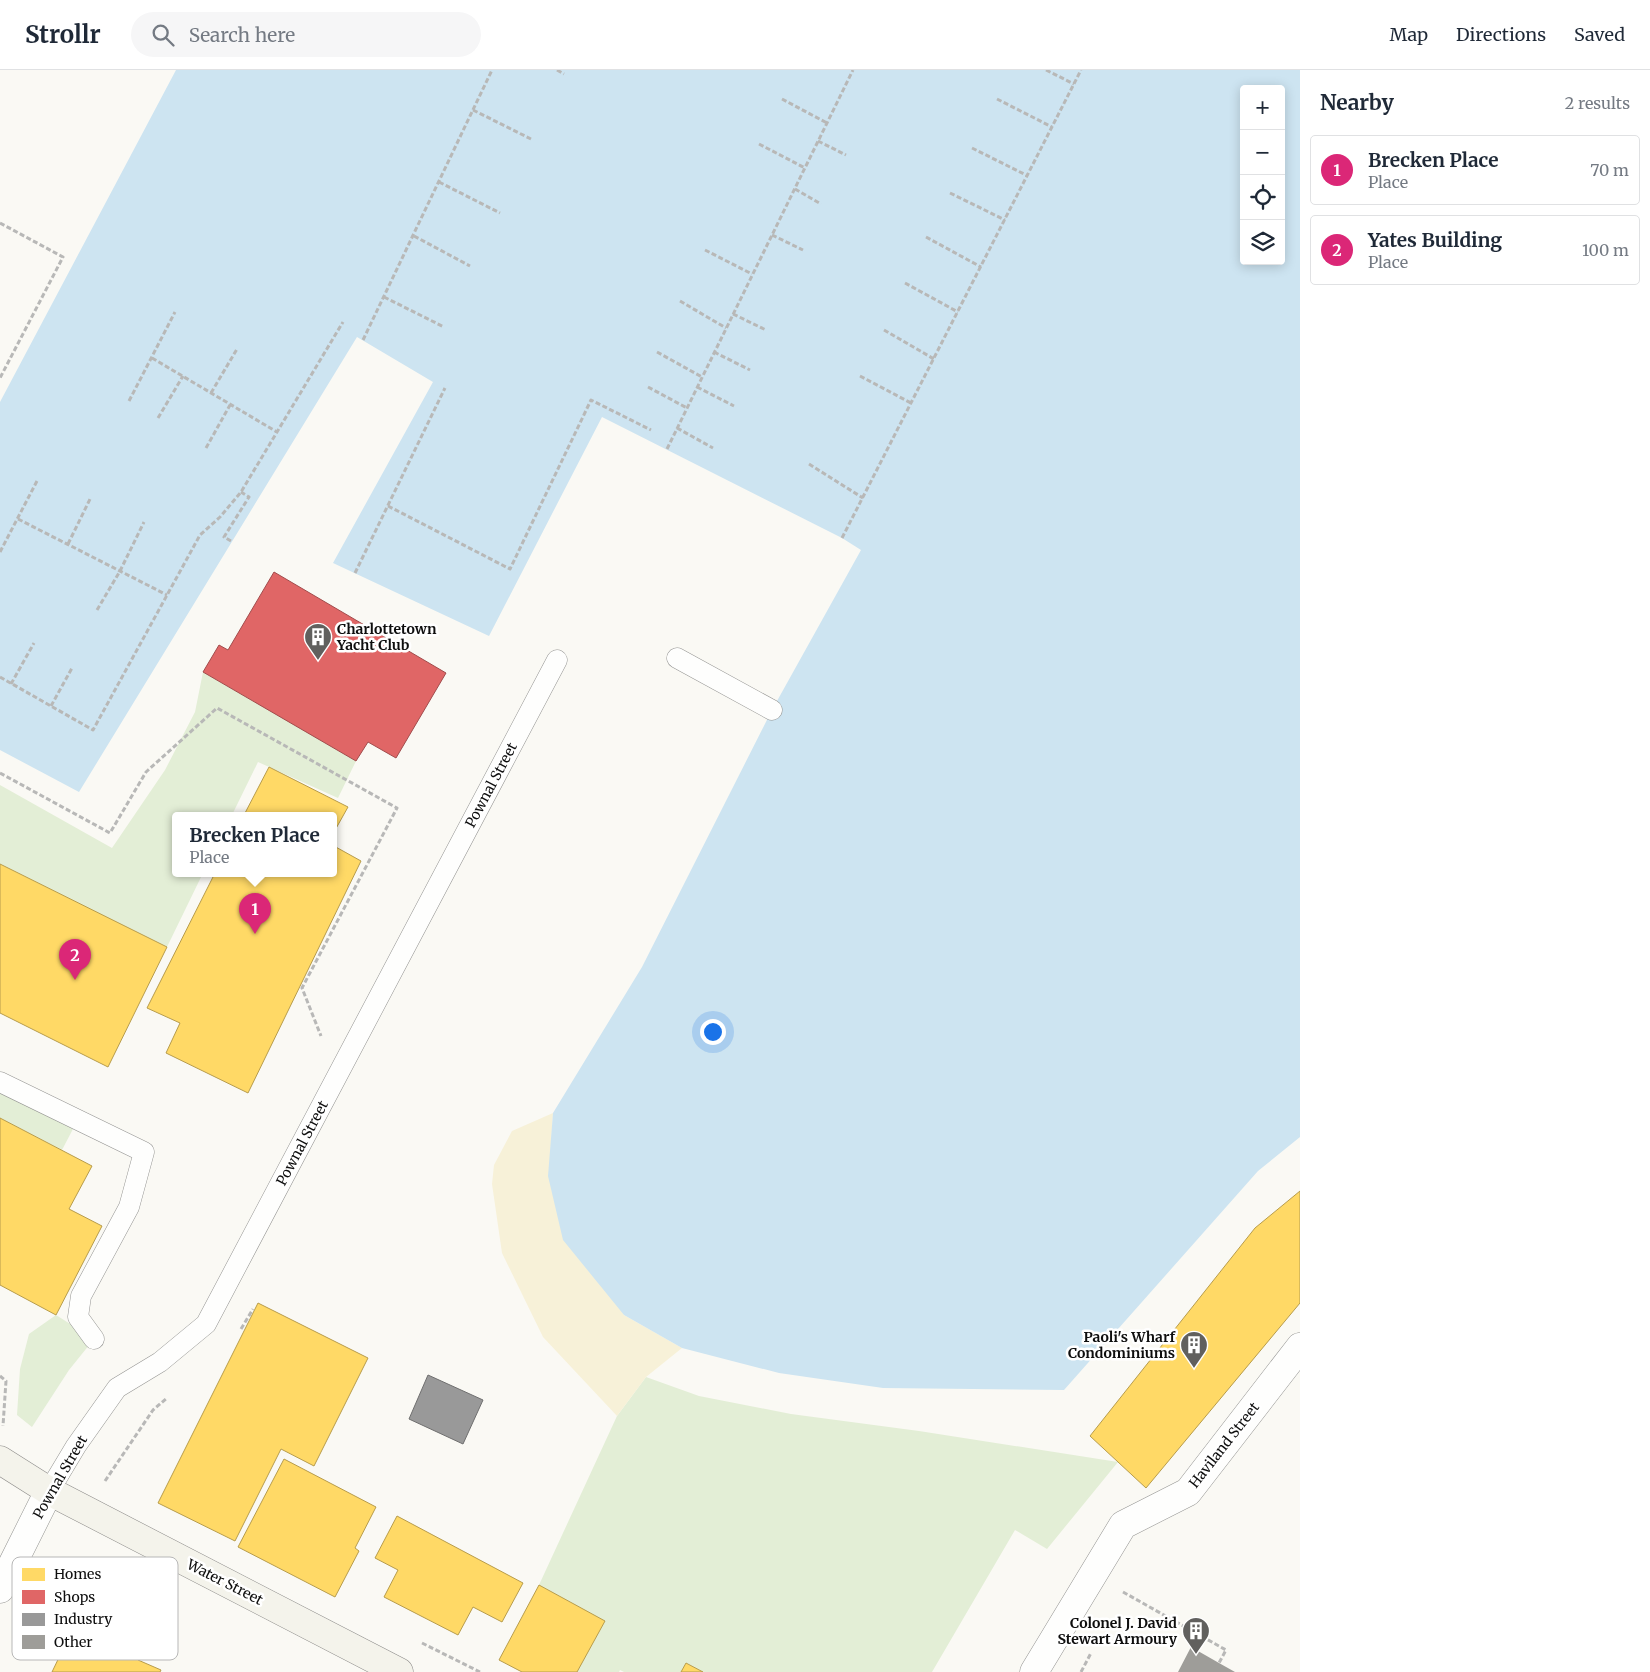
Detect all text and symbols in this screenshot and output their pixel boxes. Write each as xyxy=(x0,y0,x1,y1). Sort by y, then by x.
search box xyxy=(131,12,481,57)
text: Strollr xyxy=(25,19,101,50)
icon: search xyxy=(149,21,177,49)
text: Search here xyxy=(189,23,295,47)
text: Map xyxy=(1390,23,1428,46)
text: Directions xyxy=(1456,23,1546,46)
text: Saved xyxy=(1574,23,1625,46)
map controls xyxy=(1240,85,1285,265)
button: + xyxy=(1240,85,1285,130)
text: Nearby xyxy=(1320,89,1394,116)
text: 2 results xyxy=(1565,93,1630,113)
button: − xyxy=(1240,130,1285,175)
text: Brecken Place xyxy=(1368,148,1498,172)
text: 1 xyxy=(1333,160,1341,180)
text: 70 m xyxy=(1590,160,1629,180)
text: Place xyxy=(1368,172,1408,192)
button: locate xyxy=(1240,175,1285,220)
button: layers xyxy=(1240,220,1285,265)
text: Yates Building xyxy=(1368,228,1502,252)
text: 2 xyxy=(1332,240,1342,260)
text: 100 m xyxy=(1582,240,1629,260)
text: Place xyxy=(1368,252,1408,272)
place label: Charlottetown Yacht Club xyxy=(336,620,437,654)
building icon: Charlottetown Yacht Club xyxy=(303,622,333,661)
street label: Pownal Street xyxy=(461,739,521,831)
popup xyxy=(172,812,337,877)
text: Brecken Place xyxy=(189,823,320,847)
text: Place xyxy=(189,847,229,867)
pin: 1 xyxy=(239,893,271,934)
pin: 2 xyxy=(59,939,91,980)
your location xyxy=(700,1019,726,1045)
street label: Pownal Street xyxy=(272,1097,332,1189)
place label: Paoli's Wharf Condominiums xyxy=(1068,1328,1175,1362)
building icon: Paoli's Wharf Condominiums xyxy=(1179,1330,1209,1369)
street label: Haviland Street xyxy=(1185,1398,1263,1491)
street label: Pownal Street xyxy=(29,1432,91,1522)
street label: Water Street xyxy=(183,1555,267,1609)
legend xyxy=(12,1557,178,1660)
text: Homes xyxy=(54,1565,101,1583)
text: Shops xyxy=(54,1588,95,1606)
text: Industry xyxy=(54,1610,113,1628)
place label: Colonel J. David Stewart Armoury xyxy=(1057,1614,1178,1648)
building icon: Colonel J. David Stewart Armoury xyxy=(1181,1616,1211,1655)
text: Other xyxy=(54,1633,93,1651)

